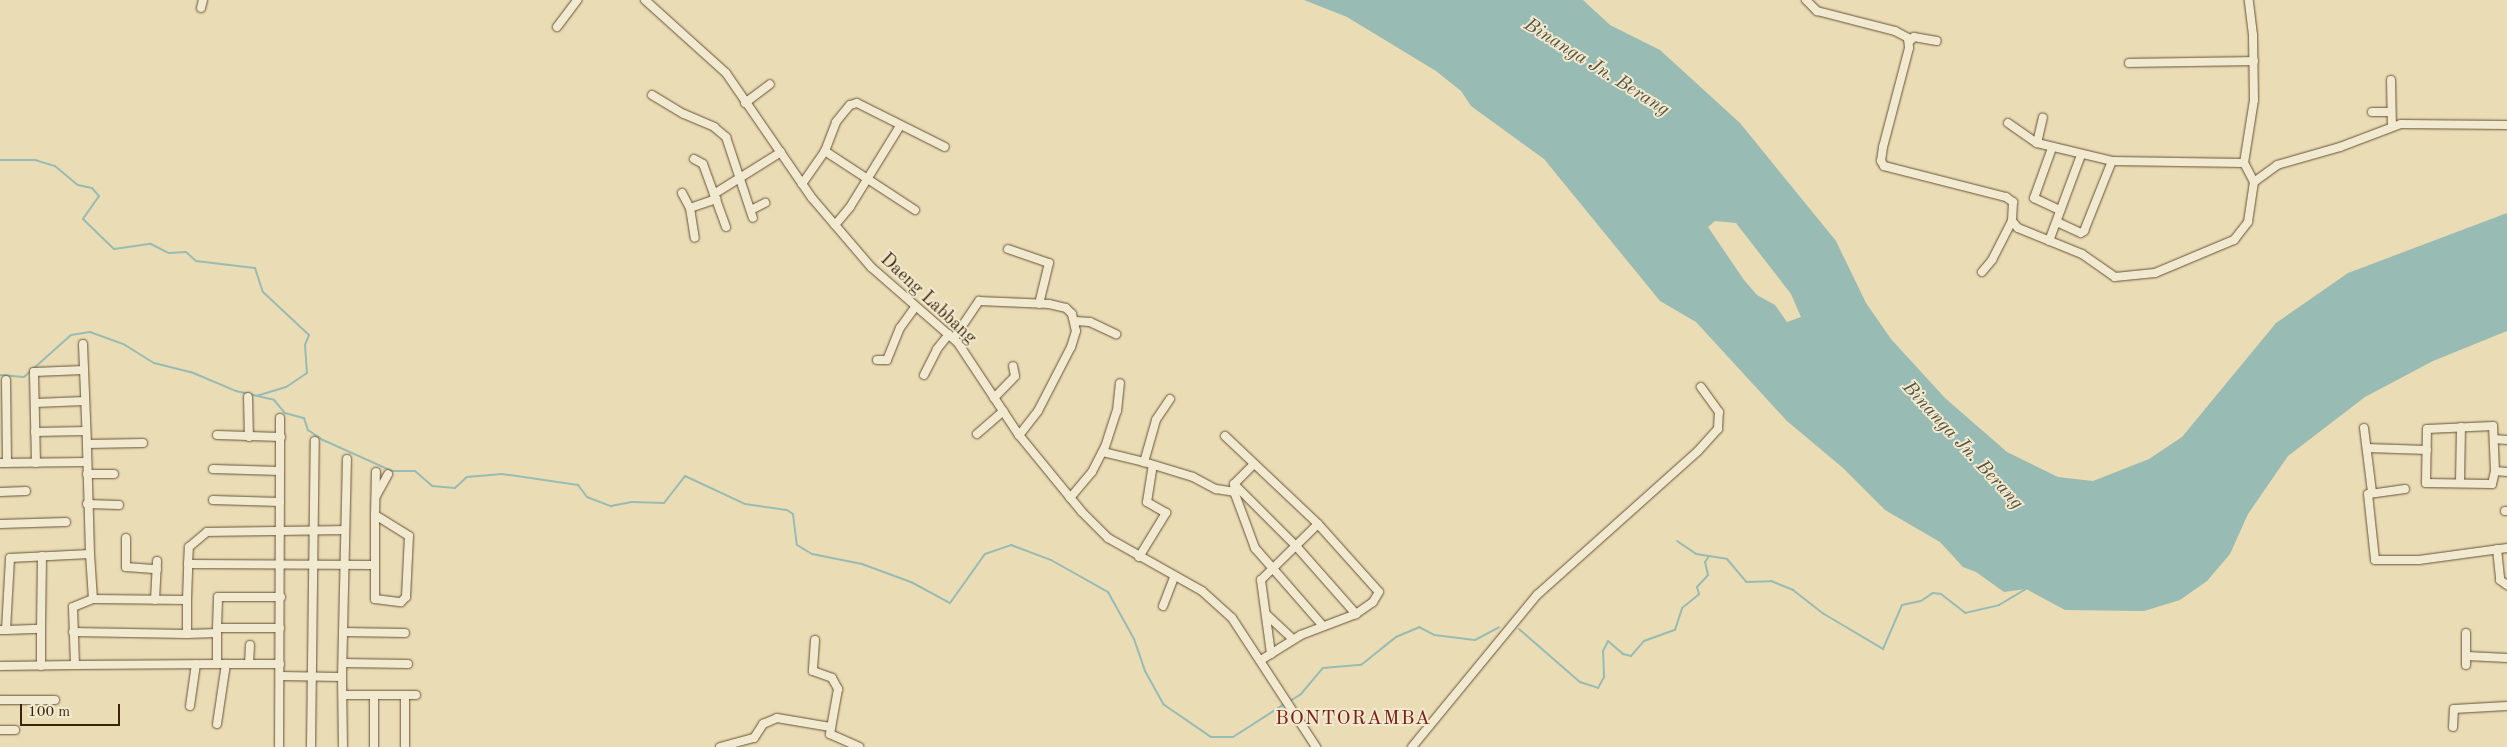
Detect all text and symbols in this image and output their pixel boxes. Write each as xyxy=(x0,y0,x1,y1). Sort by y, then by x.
water label: Binanga Jn. Berang xyxy=(1519,14,1673,122)
street label: Daeng Labbang xyxy=(876,249,980,349)
water label: Binanga Jn. Berang xyxy=(1897,377,2027,515)
scale bar xyxy=(22,694,122,726)
text: 100 m xyxy=(28,705,70,720)
district label: BONTORAMBA xyxy=(1274,707,1432,731)

